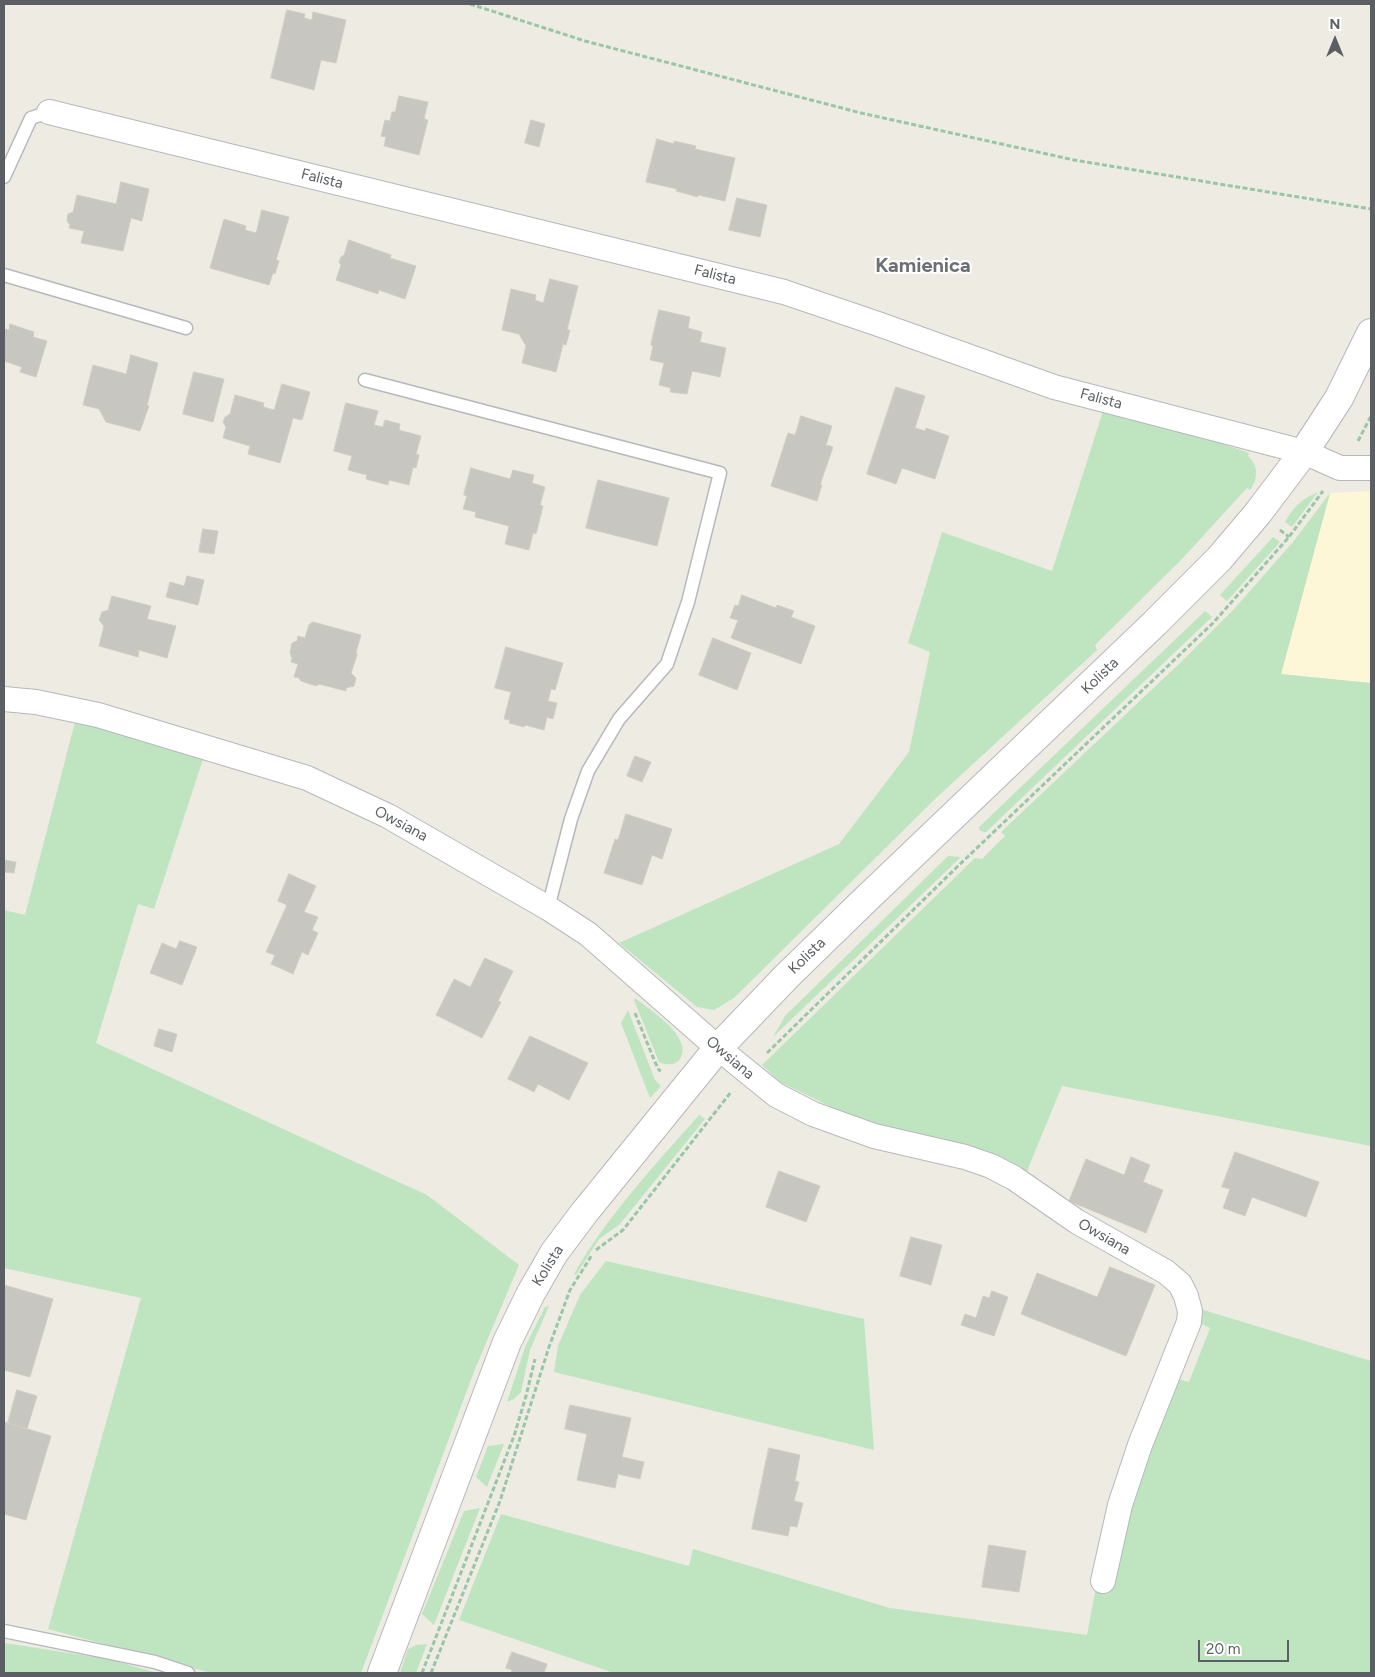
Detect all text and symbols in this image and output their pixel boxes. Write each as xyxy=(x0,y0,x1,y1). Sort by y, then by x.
north arrow xyxy=(1310,15,1360,65)
text: N xyxy=(1330,16,1340,33)
street label: Falista xyxy=(299,165,345,193)
district label: Kamienica xyxy=(875,254,971,278)
street label: Falista xyxy=(692,261,738,289)
street label: Falista xyxy=(1078,385,1124,413)
street label: Kolista xyxy=(1078,654,1122,698)
street label: Owsiana xyxy=(371,803,431,845)
street label: Kolista xyxy=(785,934,829,978)
street label: Owsiana xyxy=(702,1033,758,1083)
street label: Owsiana xyxy=(1075,1215,1133,1259)
street label: Kolista xyxy=(529,1242,567,1290)
scale bar xyxy=(1200,1630,1291,1662)
text: 20 m xyxy=(1206,1640,1240,1658)

